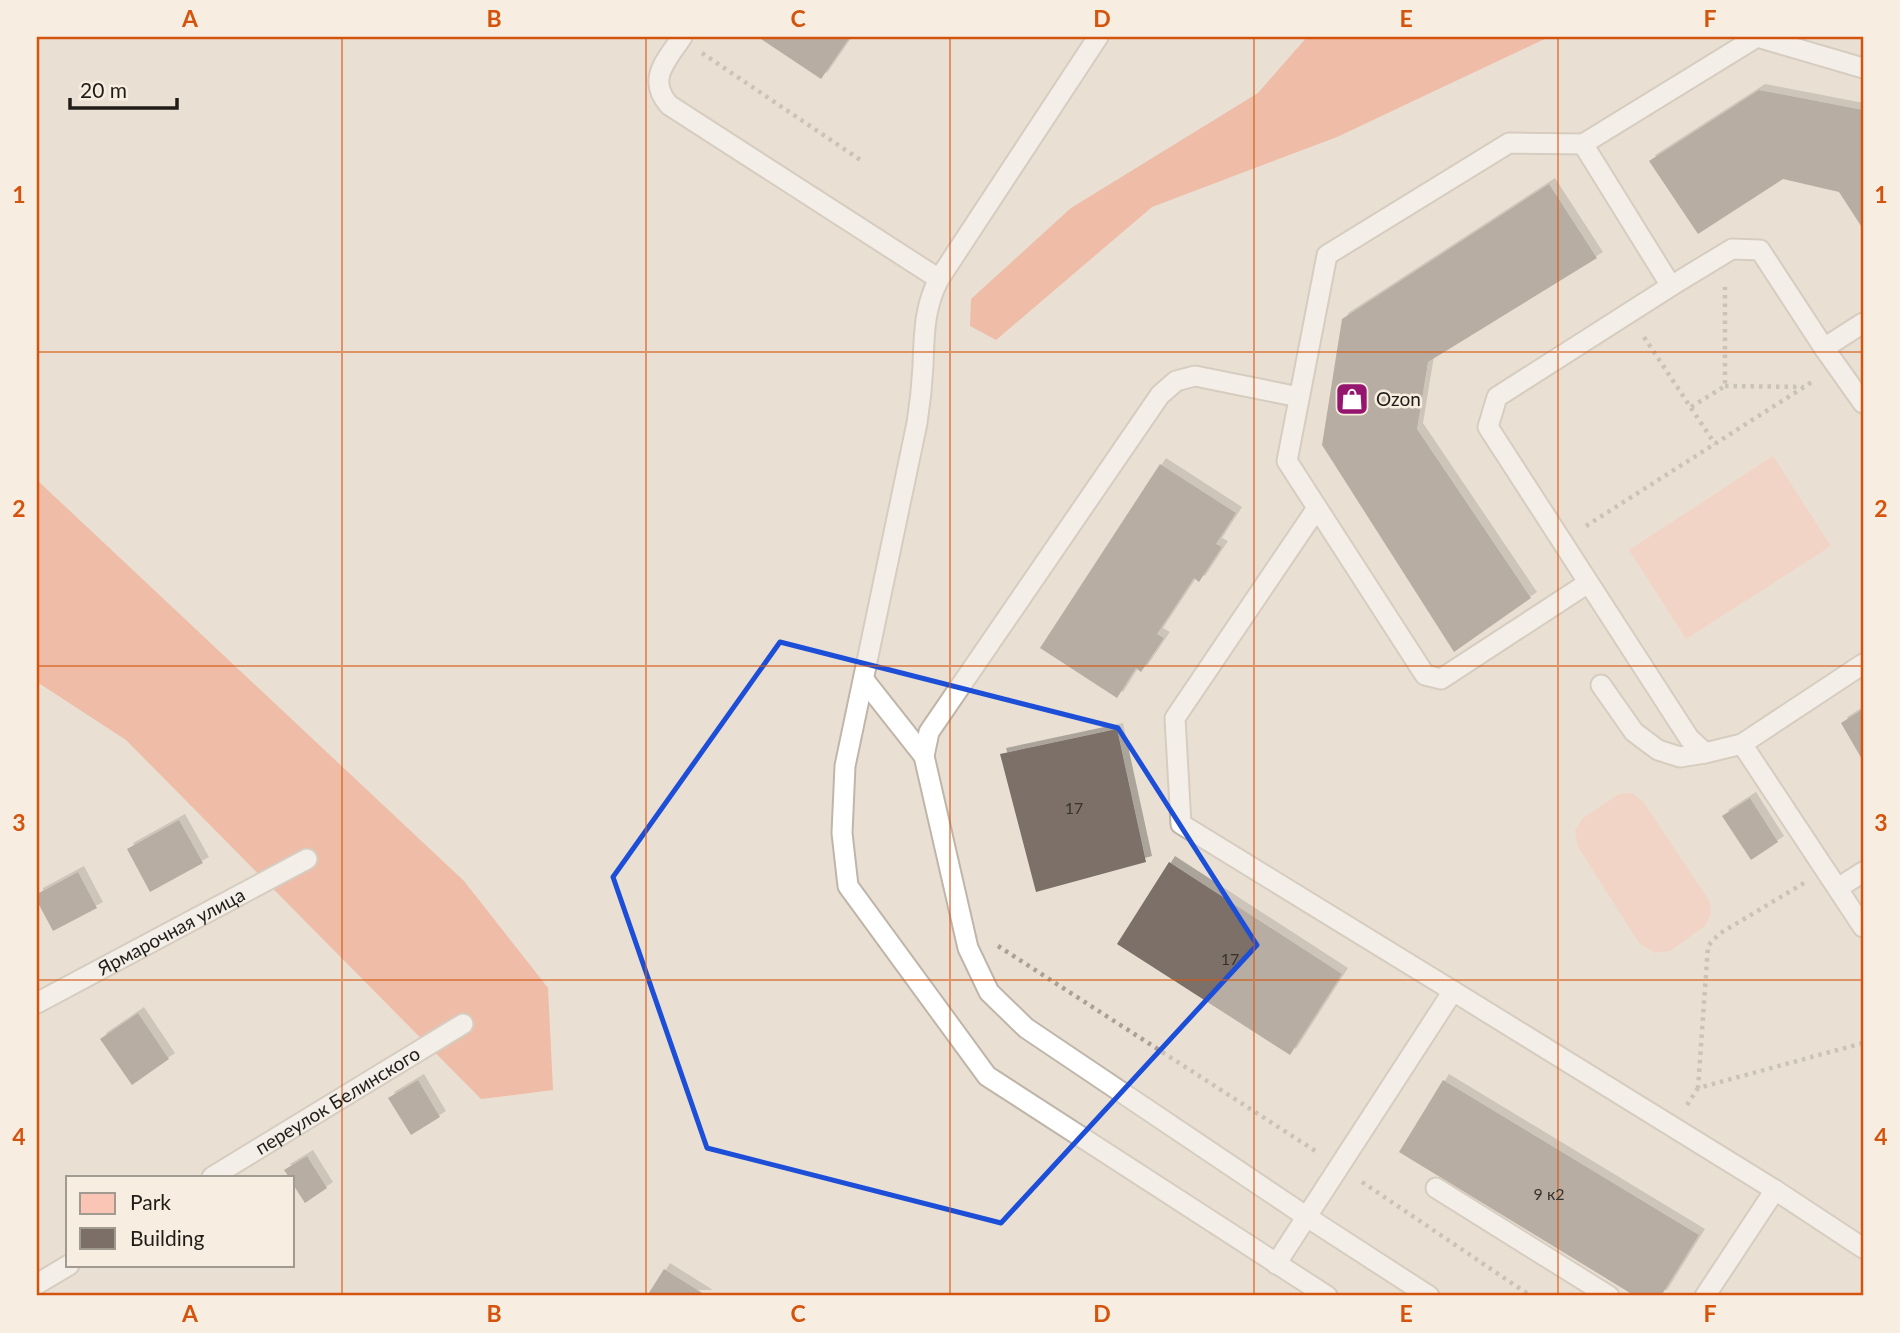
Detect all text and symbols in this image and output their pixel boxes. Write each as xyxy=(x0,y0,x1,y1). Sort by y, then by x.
text: A xyxy=(181,4,199,32)
text: B xyxy=(486,4,502,32)
text: C xyxy=(790,4,806,32)
text: D xyxy=(1093,4,1111,32)
text: E xyxy=(1399,4,1413,32)
text: F xyxy=(1703,4,1717,32)
scale bar xyxy=(70,66,177,110)
text: 20 m xyxy=(80,77,127,102)
text: 1 xyxy=(12,180,26,208)
text: 1 xyxy=(1874,180,1888,208)
shop icon: Ozon xyxy=(1333,380,1371,418)
place label: Ozon xyxy=(1376,387,1421,410)
text: 2 xyxy=(12,494,26,522)
text: 2 xyxy=(1874,494,1888,522)
house number: 17 xyxy=(1065,798,1083,817)
text: 3 xyxy=(12,808,26,836)
text: 3 xyxy=(1874,808,1888,836)
street label: Ярмарочная улица xyxy=(92,882,248,980)
house number: 17 xyxy=(1221,949,1239,968)
street label: переулок Белинского xyxy=(251,1041,424,1159)
text: 4 xyxy=(12,1122,26,1150)
text: 4 xyxy=(1874,1122,1888,1150)
legend xyxy=(66,1176,294,1266)
house number: 9 к2 xyxy=(1534,1184,1564,1203)
text: Park xyxy=(130,1189,171,1214)
text: Building xyxy=(130,1225,205,1250)
text: A xyxy=(181,1299,199,1327)
text: B xyxy=(486,1299,502,1327)
text: C xyxy=(790,1299,806,1327)
text: D xyxy=(1093,1299,1111,1327)
text: E xyxy=(1399,1299,1413,1327)
text: F xyxy=(1703,1299,1717,1327)

